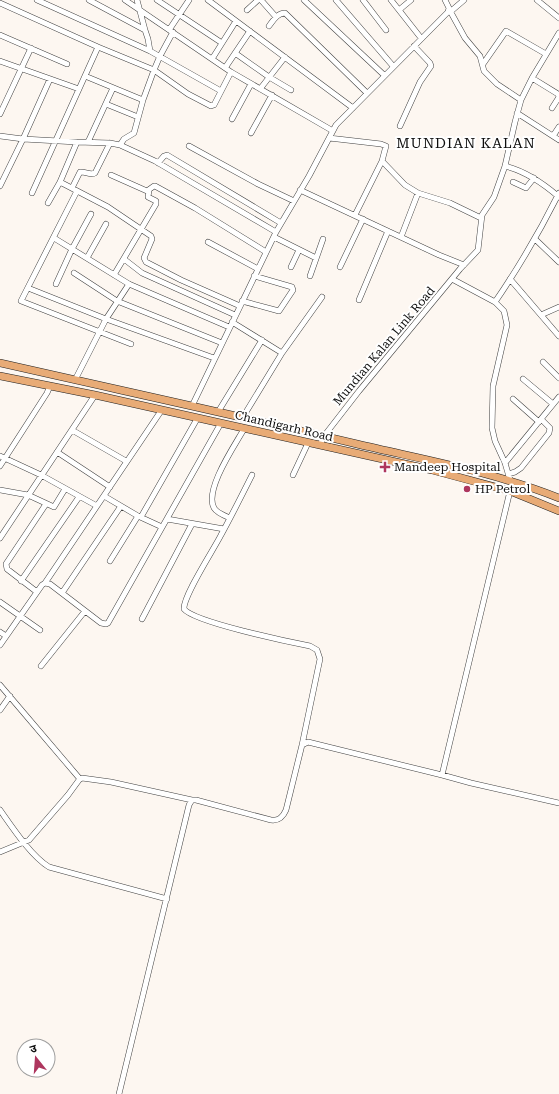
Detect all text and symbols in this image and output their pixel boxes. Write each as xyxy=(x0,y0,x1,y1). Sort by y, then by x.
district label: MUNDIAN KALAN xyxy=(396,135,536,151)
street label: Mundian Kalan Link Road xyxy=(330,284,438,408)
street label: Chandigarh Road xyxy=(233,408,335,444)
place label: Mandeep Hospital xyxy=(394,460,501,474)
marker: Mandeep Hospital xyxy=(379,461,391,473)
place label: HP Petrol xyxy=(475,482,530,496)
marker: HP Petrol xyxy=(462,484,472,494)
north arrow xyxy=(16,1038,56,1078)
text: उ xyxy=(28,1042,39,1056)

